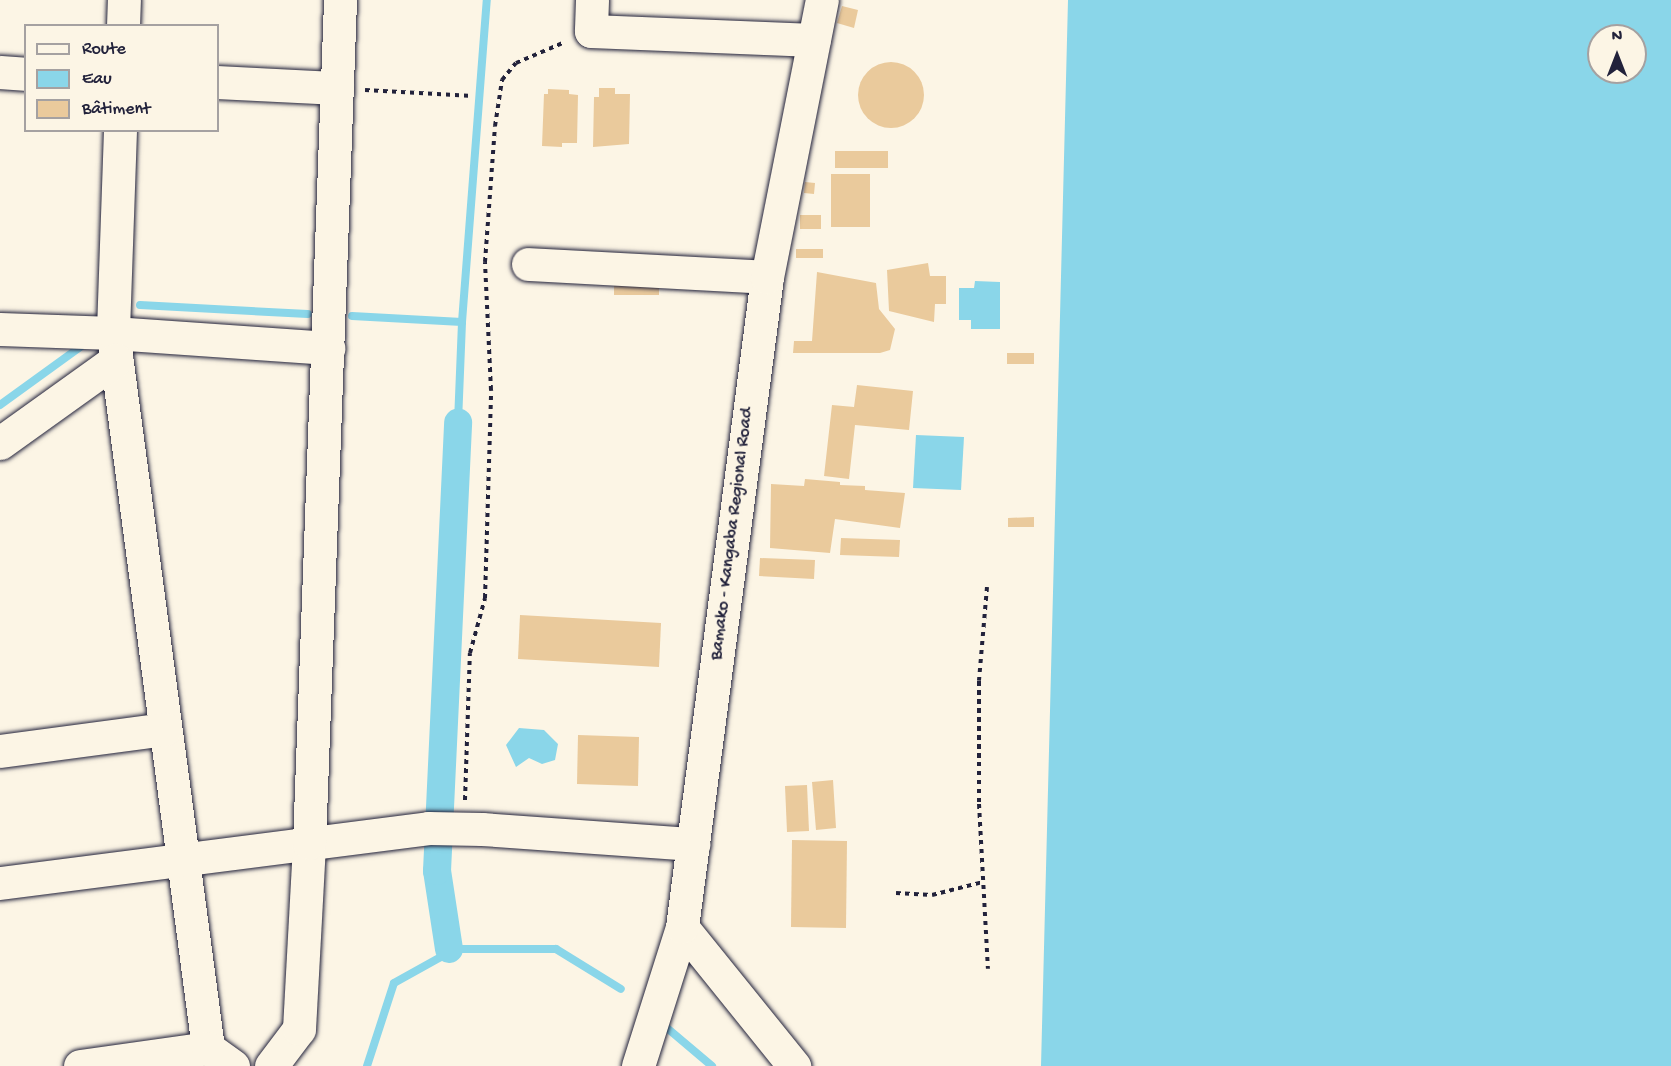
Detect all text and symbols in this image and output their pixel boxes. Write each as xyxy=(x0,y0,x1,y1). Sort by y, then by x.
legend xyxy=(24,24,219,132)
north arrow xyxy=(1587,24,1647,84)
text: N xyxy=(1612,28,1622,47)
text: Route xyxy=(82,39,126,60)
text: Eau xyxy=(82,69,112,90)
text: Bâtiment xyxy=(82,99,150,120)
street label: Bamako - Kangaba Regional Road xyxy=(707,407,759,661)

